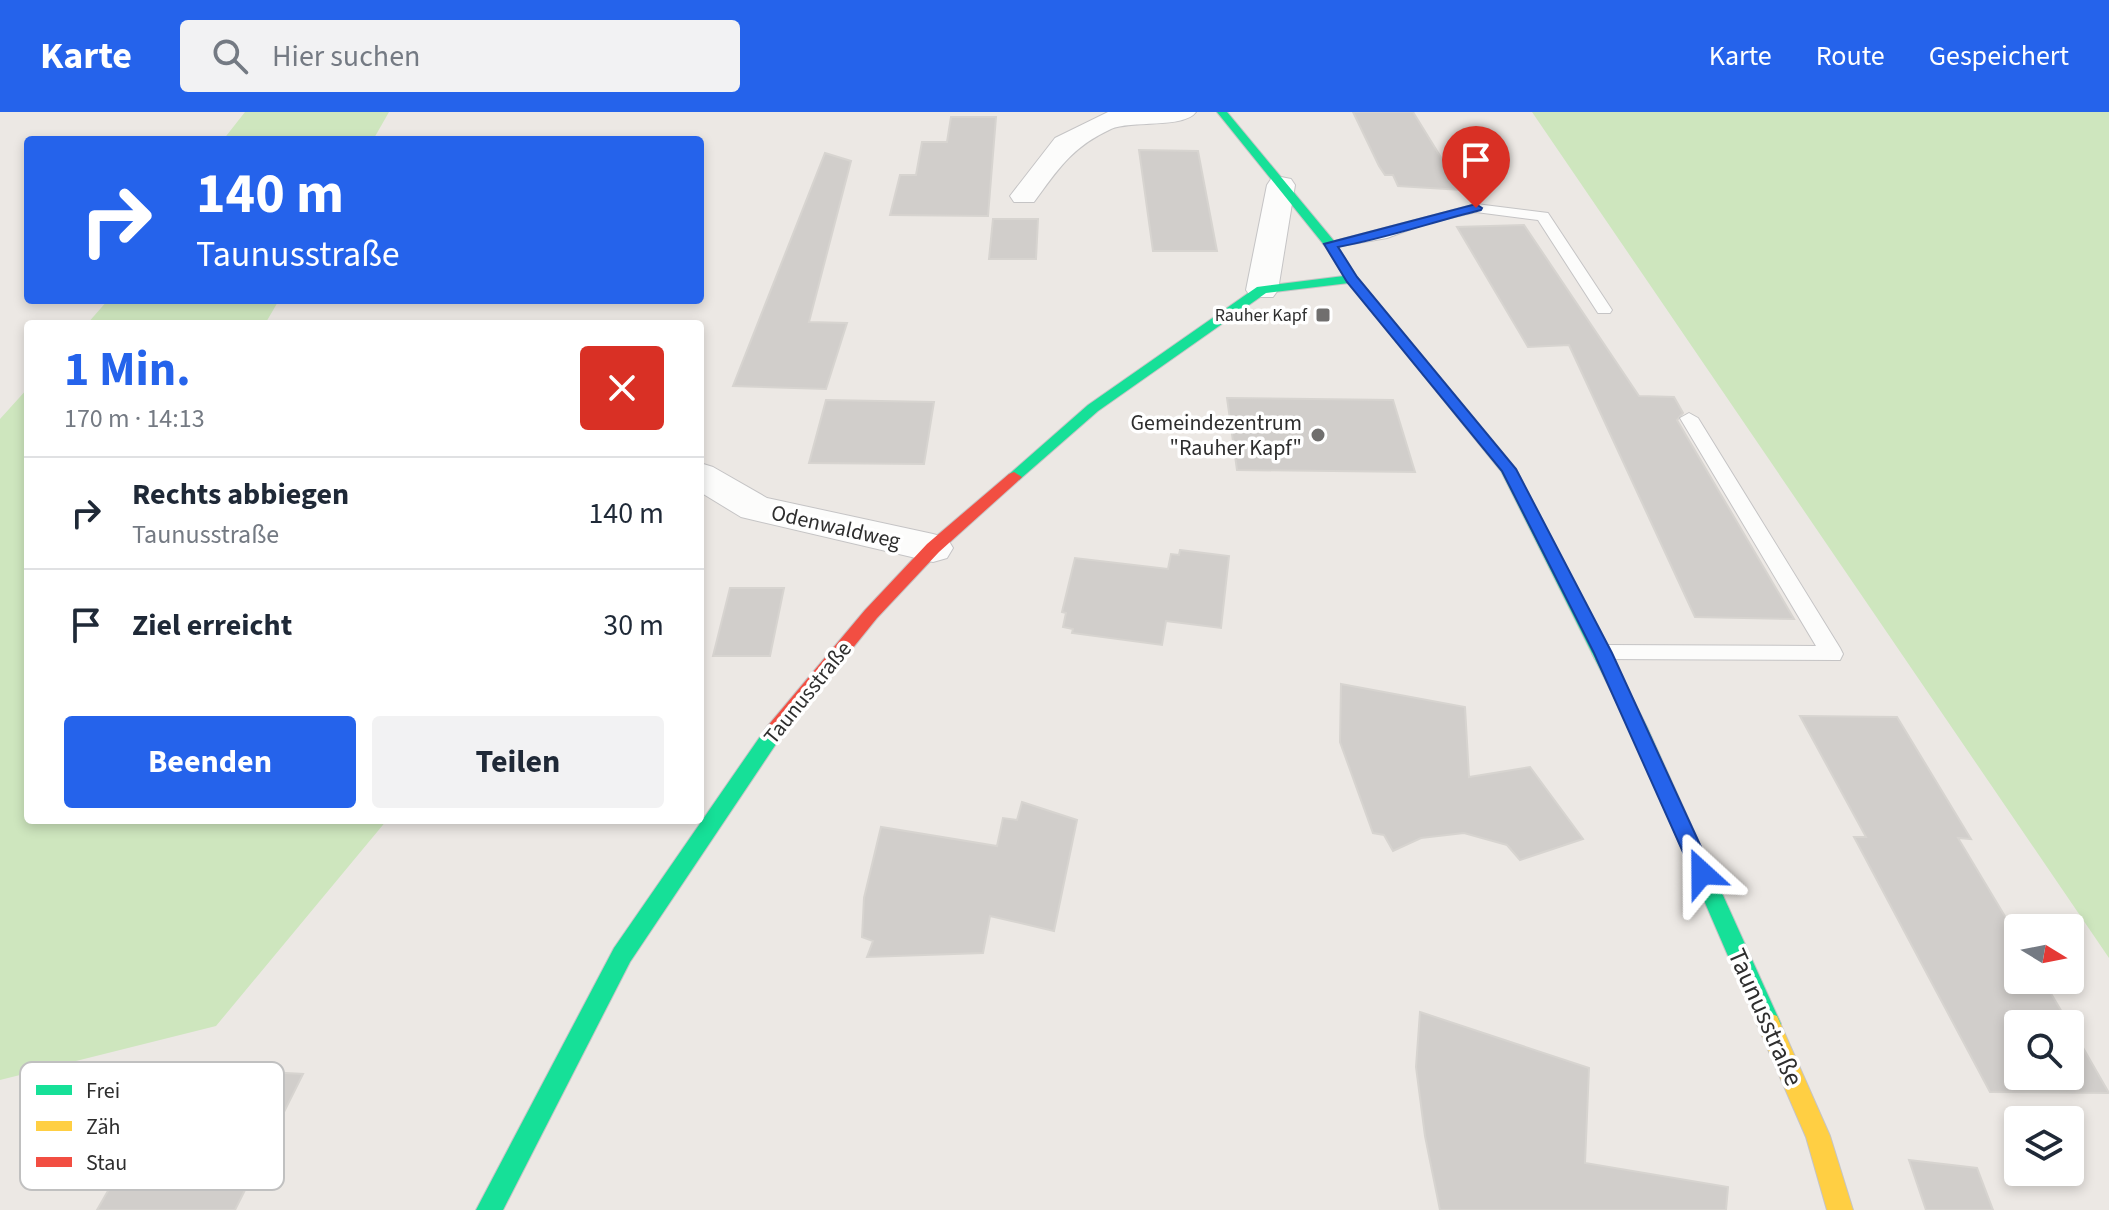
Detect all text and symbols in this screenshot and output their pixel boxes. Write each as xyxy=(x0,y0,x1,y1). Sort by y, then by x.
search box xyxy=(180,20,740,92)
text: Karte xyxy=(40,29,132,83)
icon: search xyxy=(208,34,252,78)
text: Hier suchen xyxy=(272,35,420,78)
text: Karte xyxy=(1709,36,1772,76)
text: Route xyxy=(1816,36,1885,76)
text: Gespeichert xyxy=(1929,36,2069,76)
pin xyxy=(1442,126,1510,208)
icon: arrive xyxy=(1454,138,1498,182)
text: 140 m xyxy=(196,155,344,234)
icon: right xyxy=(64,168,168,272)
text: Taunusstraße xyxy=(196,229,400,280)
place label: Rauher Kapf xyxy=(1215,303,1308,328)
marker: Rauher Kapf xyxy=(1314,306,1332,324)
text: 1 Min. xyxy=(64,336,191,404)
button: close xyxy=(580,346,664,430)
text: 170 m · 14:13 xyxy=(64,400,205,437)
place label: Gemeindezentrum "Rauher Kapf" xyxy=(1130,407,1302,464)
marker: Gemeindezentrum "Rauher Kapf" xyxy=(1309,426,1327,444)
text: Rechts abbiegen xyxy=(132,473,349,516)
icon: right xyxy=(64,491,108,535)
text: 140 m xyxy=(588,492,664,535)
street label: Odenwaldweg xyxy=(768,497,904,557)
text: Taunusstraße xyxy=(132,516,279,553)
icon: arrive xyxy=(64,603,108,647)
text: Ziel erreicht xyxy=(132,604,292,647)
text: 30 m xyxy=(603,604,664,647)
street label: Taunusstraße xyxy=(756,634,859,751)
button: Beenden xyxy=(64,716,356,808)
button: Teilen xyxy=(372,716,664,808)
position arrow xyxy=(1660,831,1744,915)
north arrow xyxy=(2004,914,2084,994)
map controls xyxy=(2004,914,2084,1186)
street label: Taunusstraße xyxy=(1719,942,1812,1092)
button: search xyxy=(2004,1010,2084,1090)
legend xyxy=(20,1062,284,1190)
text: Frei xyxy=(86,1075,120,1107)
button: layers xyxy=(2004,1106,2084,1186)
text: Zäh xyxy=(86,1111,121,1143)
text: Stau xyxy=(86,1147,127,1179)

